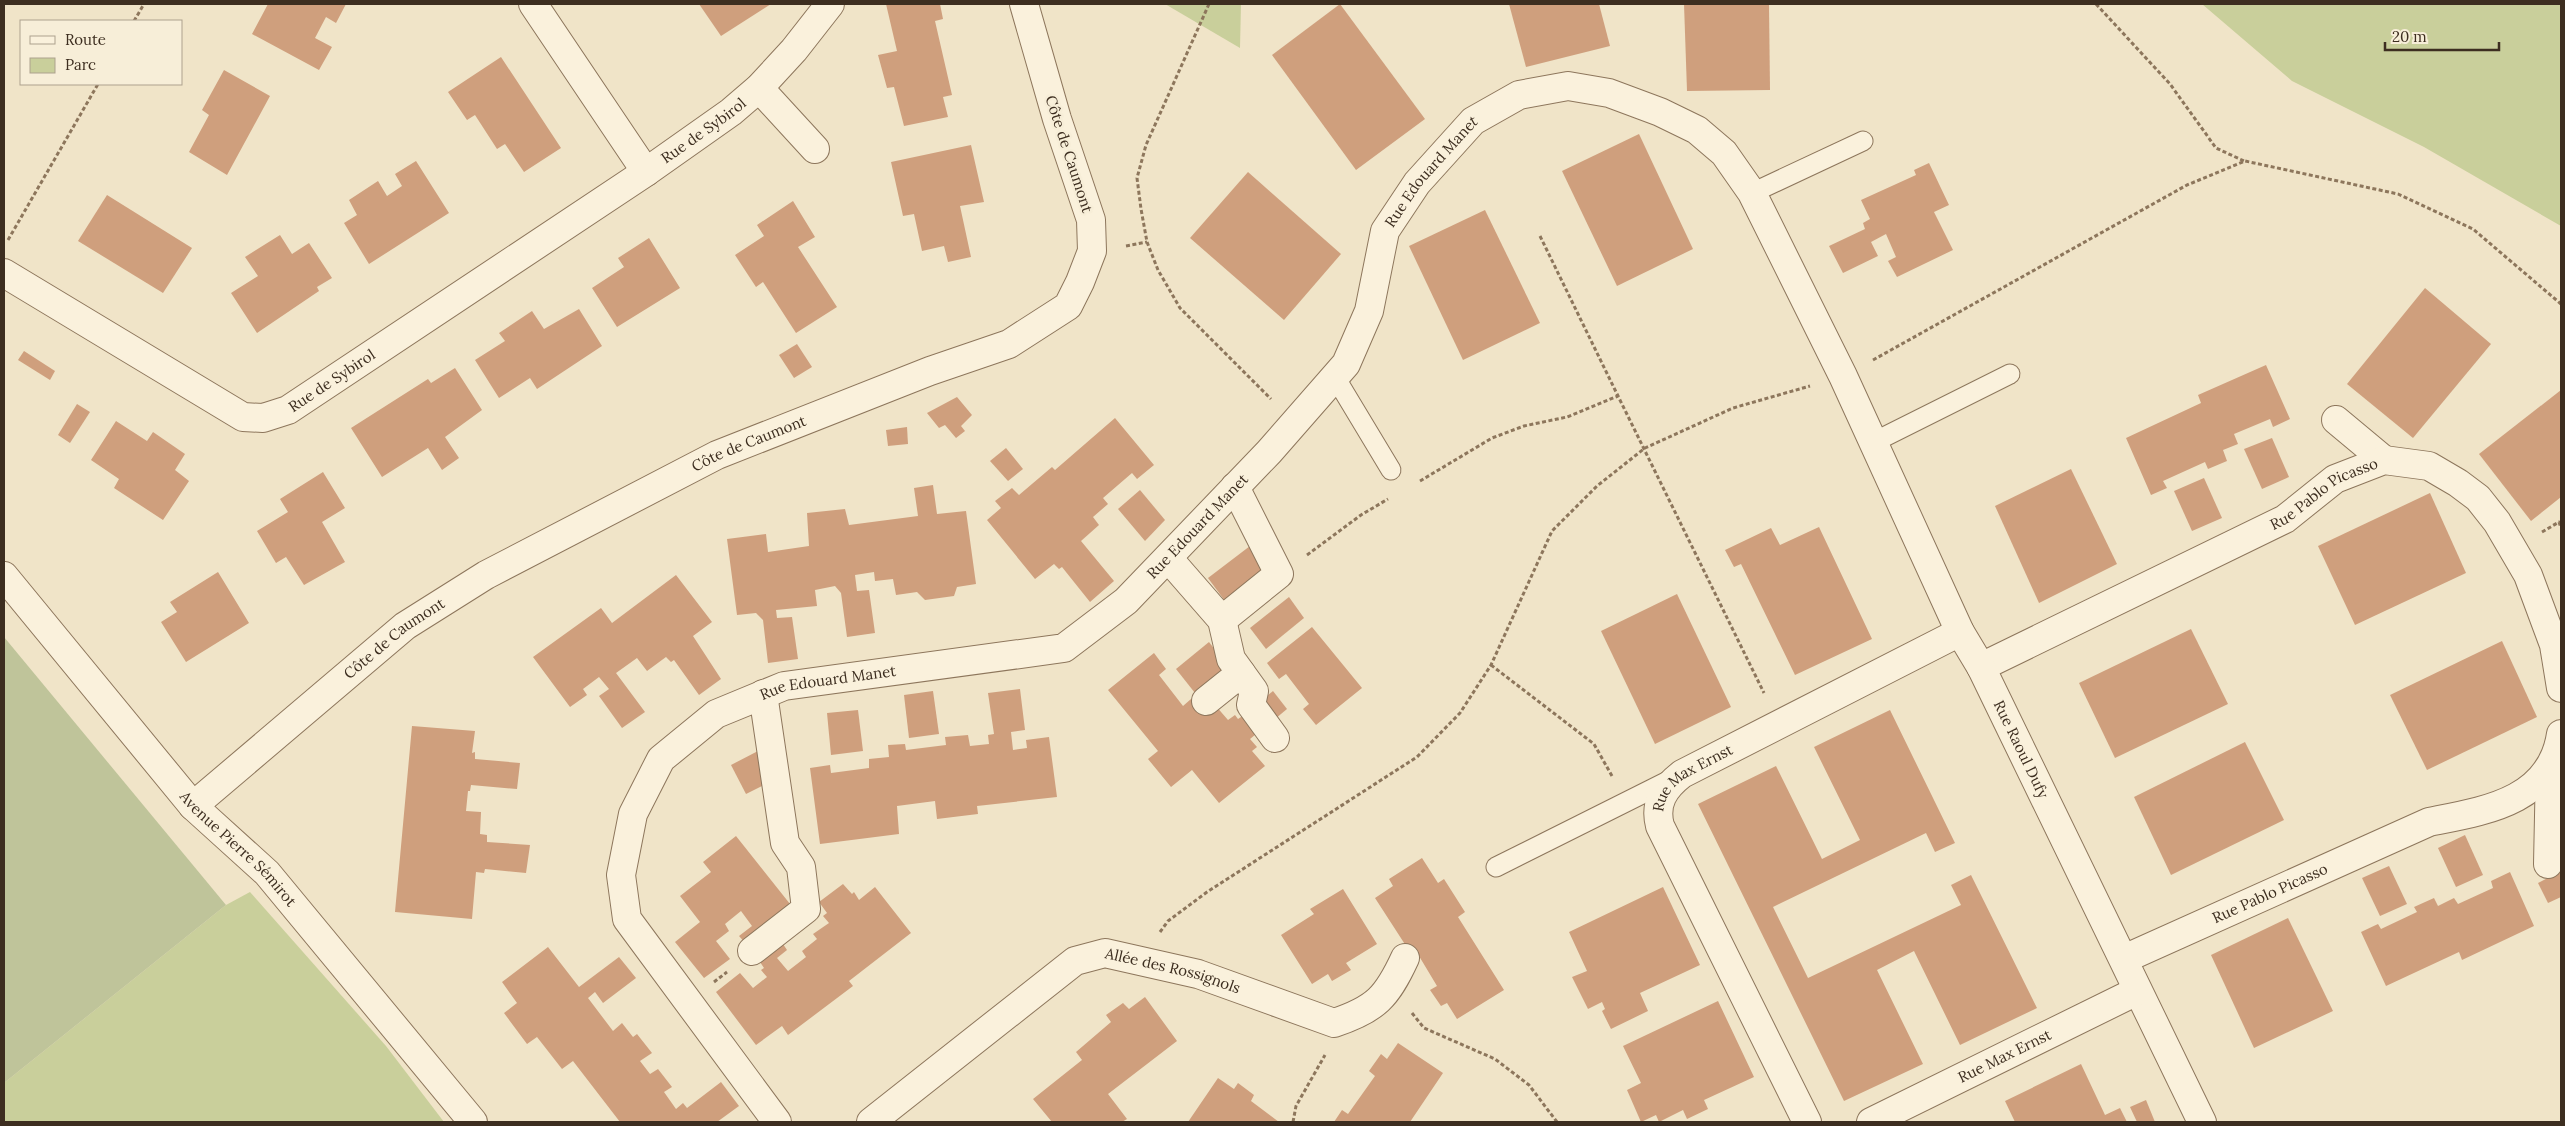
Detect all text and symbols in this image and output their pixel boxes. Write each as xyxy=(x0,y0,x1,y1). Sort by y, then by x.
legend xyxy=(20,20,182,85)
scale bar xyxy=(2385,20,2499,52)
text: 20 m xyxy=(2392,27,2427,46)
text: Route xyxy=(65,30,106,49)
text: Parc xyxy=(65,55,96,74)
street label: Rue de Sybirol xyxy=(657,93,750,167)
street label: Côte de Caumont xyxy=(1042,93,1097,215)
street label: Rue Edouard Manet xyxy=(1380,111,1481,231)
street label: Rue de Sybirol xyxy=(285,345,379,416)
street label: Côte de Caumont xyxy=(688,411,809,476)
street label: Rue Pablo Picasso xyxy=(2267,453,2381,534)
street label: Rue Edouard Manet xyxy=(1143,470,1252,583)
street label: Côte de Caumont xyxy=(340,593,448,683)
street label: Rue Edouard Manet xyxy=(757,661,897,704)
street label: Rue Raoul Dufy xyxy=(1990,697,2053,801)
street label: Rue Max Ernst xyxy=(1648,740,1736,813)
street label: Avenue Pierre Sémirot xyxy=(175,787,301,910)
street label: Rue Pablo Picasso xyxy=(2209,859,2331,927)
street label: Allée des Rossignols xyxy=(1102,943,1243,998)
street label: Rue Max Ernst xyxy=(1955,1025,2054,1087)

